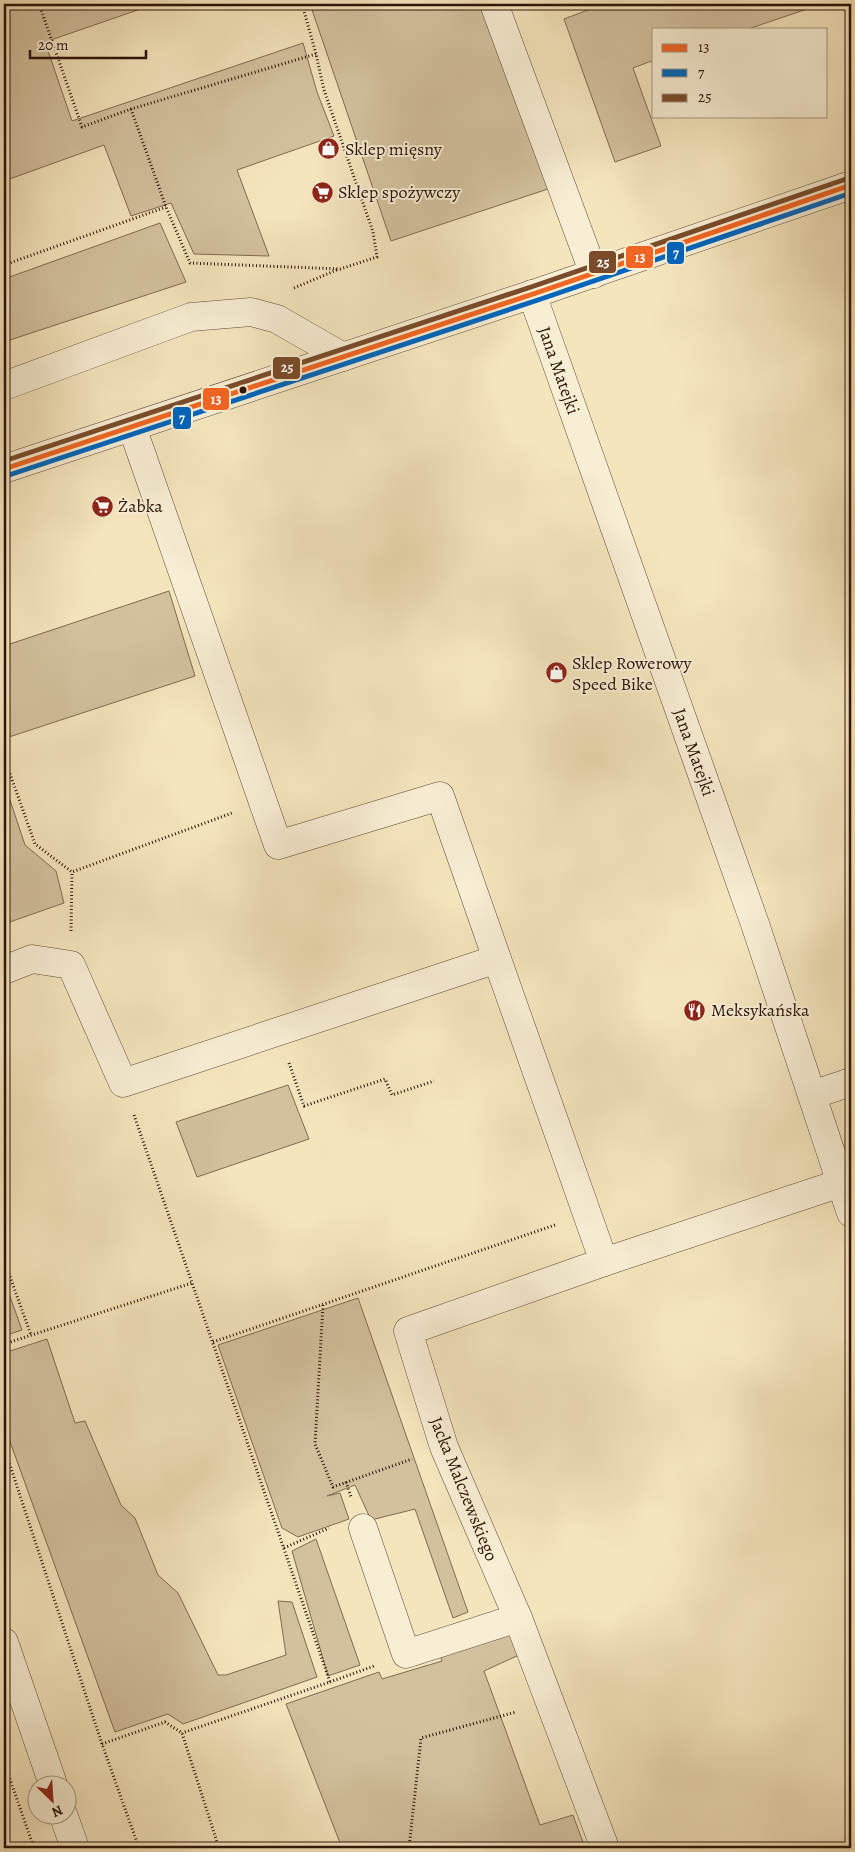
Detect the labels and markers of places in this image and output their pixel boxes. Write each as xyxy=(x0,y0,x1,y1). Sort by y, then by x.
shop icon: Sklep mięsny xyxy=(317,137,341,161)
place label: Sklep mięsny xyxy=(345,137,443,161)
supermarket icon: Sklep spożywczy xyxy=(310,180,334,204)
place label: Sklep spożywczy xyxy=(338,180,461,204)
unlabelled marker xyxy=(238,385,248,395)
supermarket icon: Żabka xyxy=(90,494,114,518)
place label: Żabka xyxy=(118,494,163,518)
place label: Sklep Rowerowy Speed Bike xyxy=(572,651,693,696)
shop icon: Sklep Rowerowy Speed Bike xyxy=(544,661,568,685)
restaurant icon: Meksykańska xyxy=(683,998,707,1022)
place label: Meksykańska xyxy=(711,998,810,1022)

